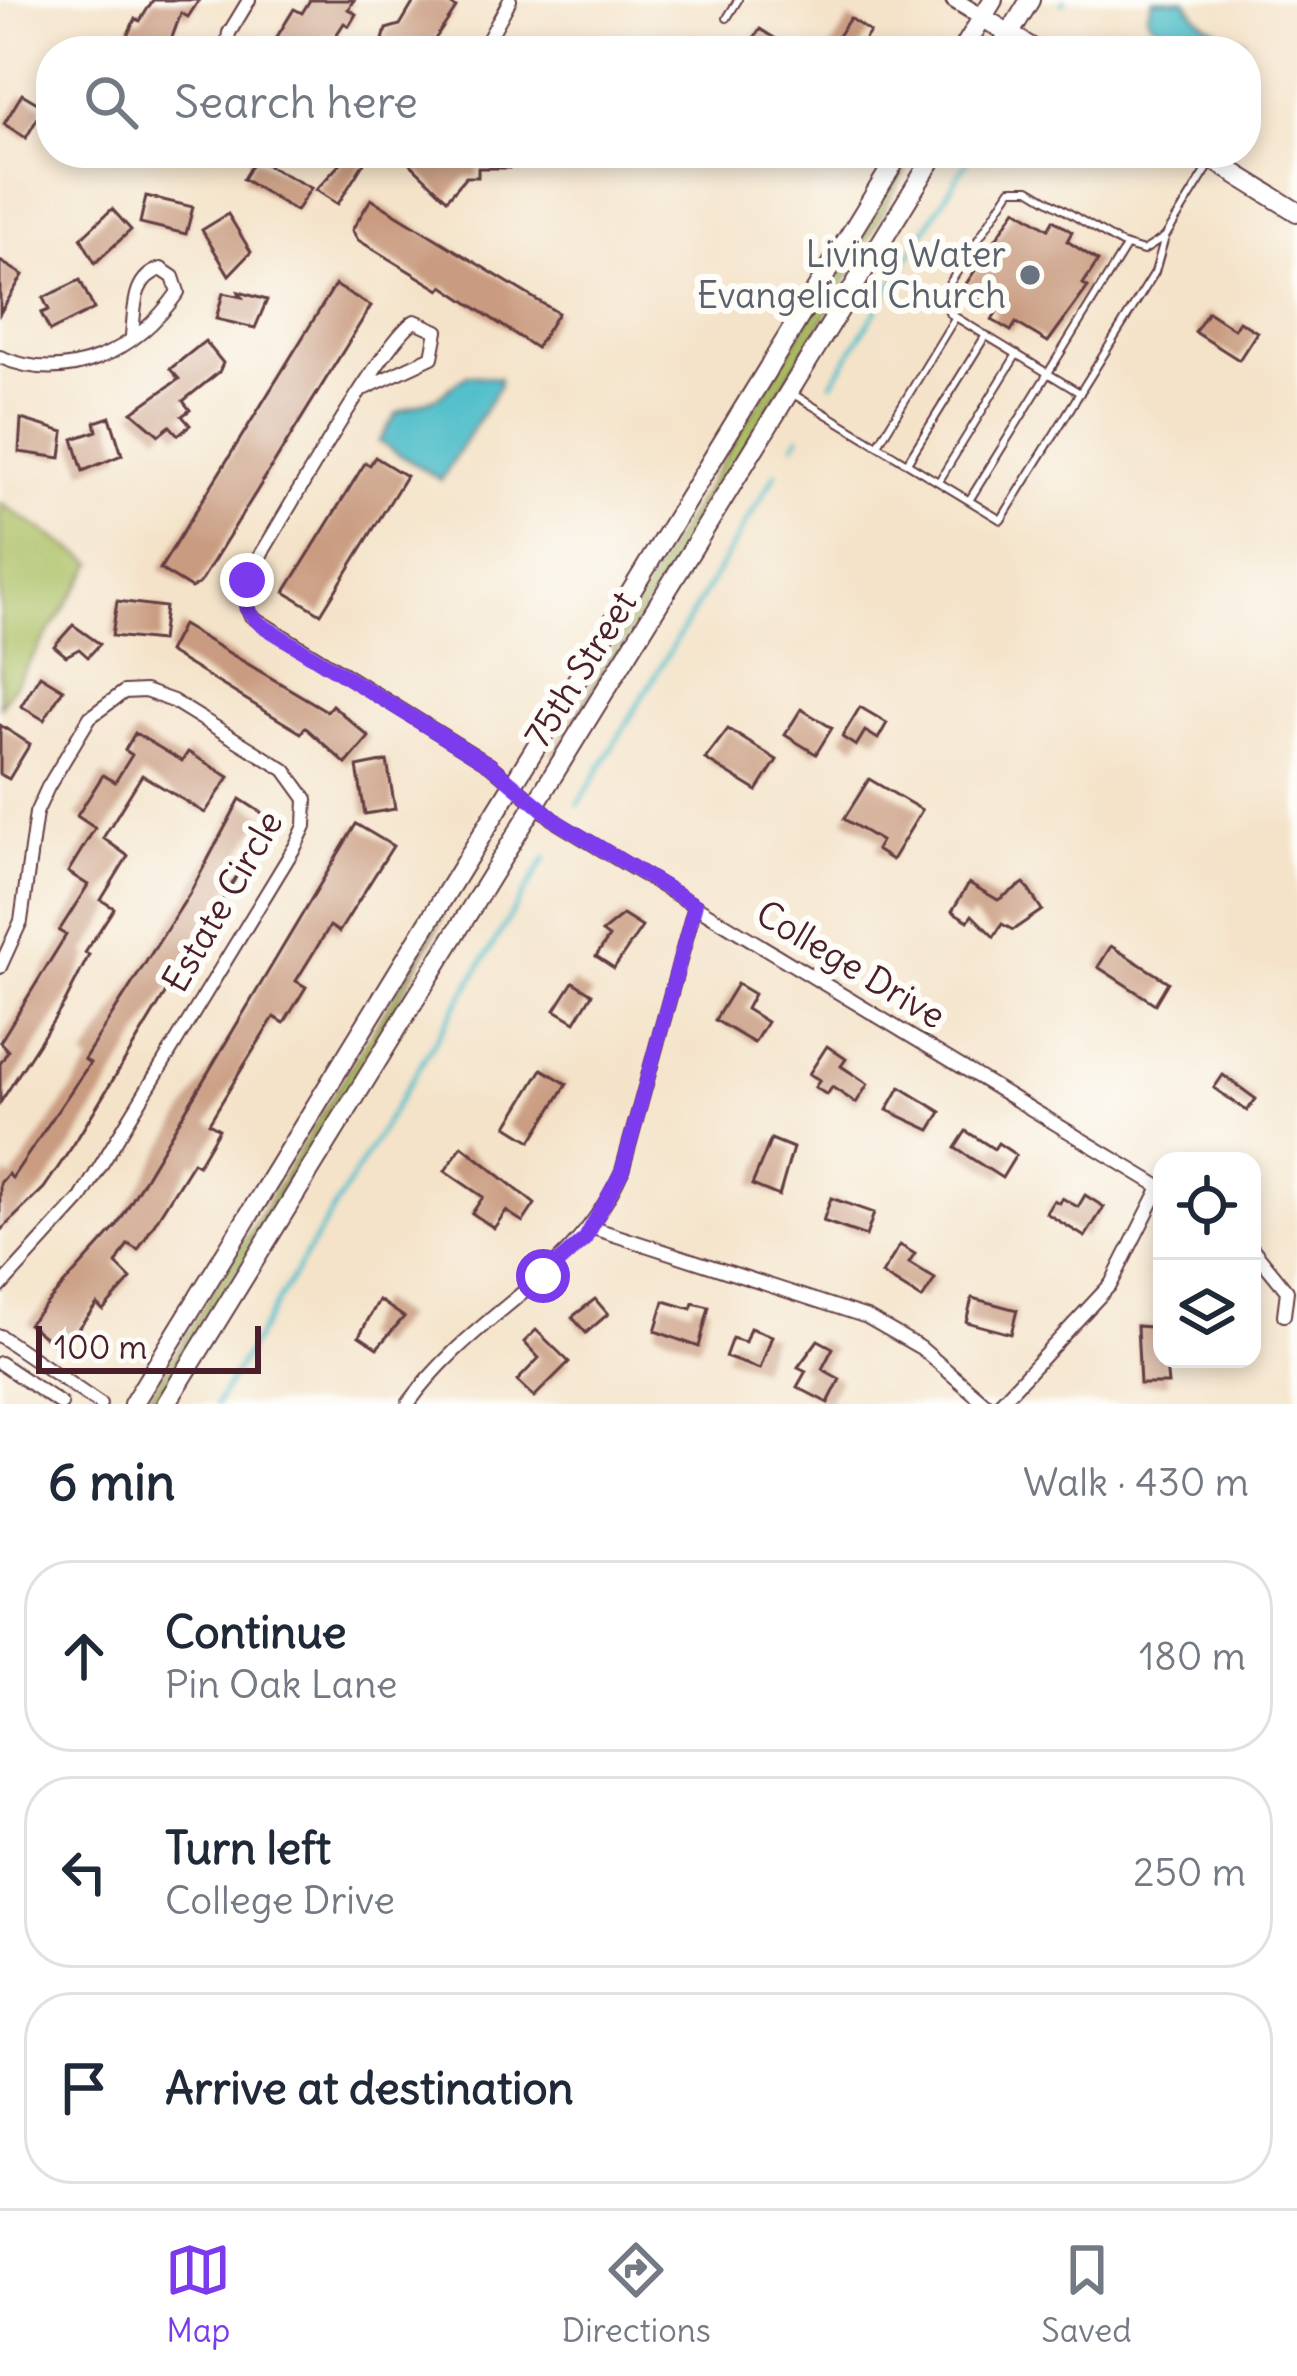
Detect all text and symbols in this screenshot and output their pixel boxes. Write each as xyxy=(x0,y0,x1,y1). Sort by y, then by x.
search box xyxy=(36,36,1261,168)
icon: search xyxy=(78,69,144,135)
text: Search here xyxy=(174,74,418,130)
place label: Living Water Evangelical Church xyxy=(697,232,1006,318)
marker: Living Water Evangelical Church xyxy=(1017,262,1043,288)
route end xyxy=(220,553,274,607)
street label: 75th Street xyxy=(515,583,646,756)
street label: Estate Circle xyxy=(152,803,292,1000)
street label: College Drive xyxy=(748,890,953,1038)
map controls xyxy=(1153,1152,1261,1368)
button: locate xyxy=(1153,1152,1261,1260)
route start xyxy=(516,1249,570,1303)
button: layers xyxy=(1153,1260,1261,1368)
scale bar xyxy=(36,1320,261,1373)
text: 100 m xyxy=(54,1326,147,1368)
text: 6 min xyxy=(48,1450,175,1514)
text: Walk · 430 m xyxy=(1023,1458,1249,1507)
text: Continue xyxy=(165,1604,347,1660)
icon: ahead xyxy=(51,1623,117,1689)
text: 180 m xyxy=(1139,1632,1246,1681)
text: Pin Oak Lane xyxy=(165,1660,397,1709)
text: Turn left xyxy=(165,1820,331,1876)
icon: left xyxy=(51,1839,117,1905)
text: 250 m xyxy=(1133,1848,1246,1897)
text: College Drive xyxy=(165,1876,395,1925)
icon: arrive xyxy=(51,2055,117,2121)
text: Arrive at destination xyxy=(165,2060,574,2116)
tab: Map xyxy=(165,2237,231,2351)
tab: Directions xyxy=(562,2237,711,2351)
tab: Saved xyxy=(1041,2237,1132,2351)

